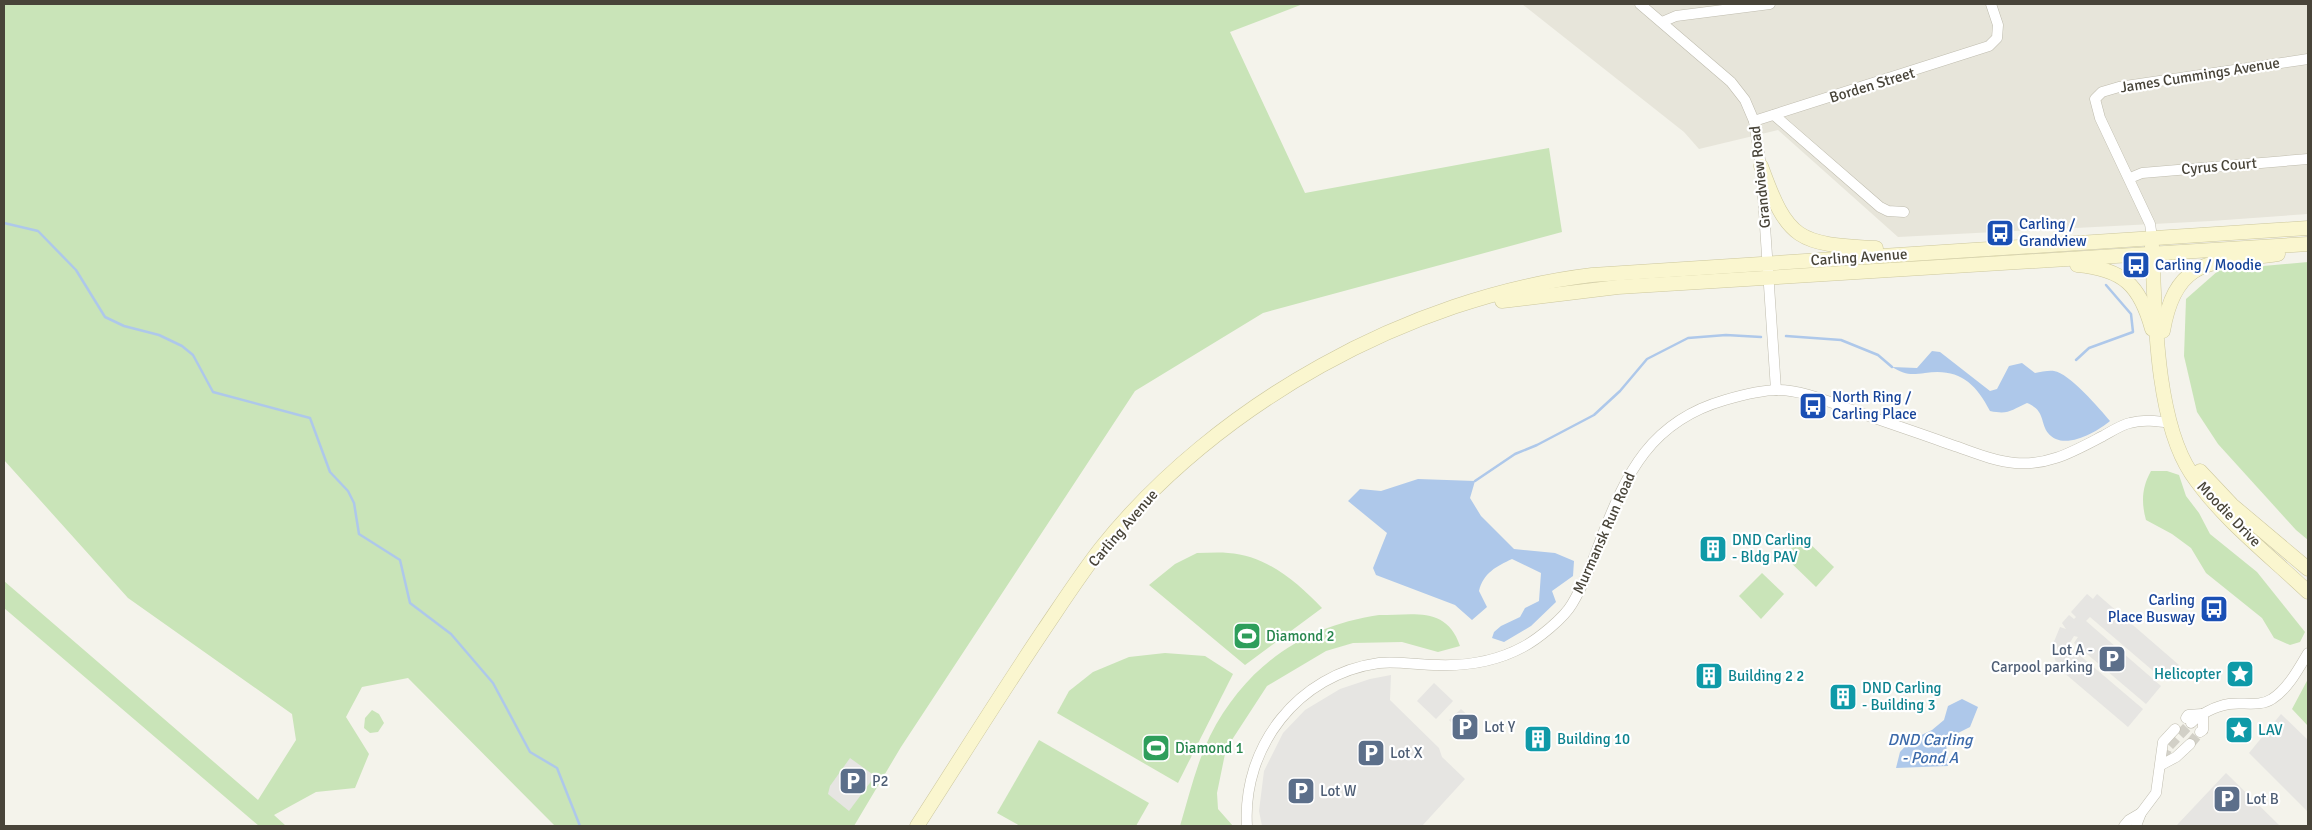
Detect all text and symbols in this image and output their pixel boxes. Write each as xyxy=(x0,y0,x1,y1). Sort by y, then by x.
street label: James Cummings Avenue xyxy=(2119,53,2281,97)
street label: Borden Street xyxy=(1827,63,1917,107)
street label: Grandview Road xyxy=(1746,125,1774,229)
street label: Cyrus Court xyxy=(2181,154,2257,178)
place label: Carling / Grandview xyxy=(2019,215,2087,250)
bus stop icon: Carling / Grandview xyxy=(1985,218,2015,248)
street label: Carling Avenue xyxy=(1810,245,1908,269)
bus stop icon: Carling / Moodie xyxy=(2121,250,2151,280)
place label: Carling / Moodie xyxy=(2155,256,2262,274)
place label: North Ring / Carling Place xyxy=(1832,388,1917,423)
bus stop icon: North Ring / Carling Place xyxy=(1798,391,1828,421)
street label: Murmansk Run Road xyxy=(1569,469,1639,597)
street label: Moodie Drive xyxy=(2193,478,2265,550)
street label: Carling Avenue xyxy=(1084,486,1162,570)
place label: DND Carling - Bldg PAV xyxy=(1732,531,1812,566)
building icon: DND Carling - Bldg PAV xyxy=(1698,534,1728,564)
place label: Carling Place Busway xyxy=(2108,591,2195,626)
bus stop icon: Carling Place Busway xyxy=(2199,594,2229,624)
sports icon: Diamond 2 xyxy=(1232,621,1262,651)
place label: Diamond 2 xyxy=(1266,627,1335,645)
place label: Lot A - Carpool parking xyxy=(1991,641,2093,676)
parking icon: Lot A - Carpool parking xyxy=(2097,644,2127,674)
place icon: Helicopter xyxy=(2225,659,2255,689)
building icon: Building 2 2 xyxy=(1694,661,1724,691)
place label: Helicopter xyxy=(2154,665,2221,683)
place label: Building 2 2 xyxy=(1728,667,1804,685)
place label: DND Carling - Building 3 xyxy=(1862,679,1942,714)
building icon: DND Carling - Building 3 xyxy=(1828,682,1858,712)
parking icon: Lot Y xyxy=(1450,712,1480,742)
place icon: LAV xyxy=(2224,715,2254,745)
place label: Lot Y xyxy=(1484,718,1516,736)
place label: LAV xyxy=(2258,721,2283,739)
building icon: Building 10 xyxy=(1523,724,1553,754)
place label: Building 10 xyxy=(1557,730,1630,748)
water label: DND Carling - Pond A xyxy=(1888,730,1974,768)
sports icon: Diamond 1 xyxy=(1141,733,1171,763)
parking icon: Lot X xyxy=(1356,738,1386,768)
place label: Diamond 1 xyxy=(1175,739,1244,757)
place label: Lot X xyxy=(1390,744,1423,762)
parking icon: P2 xyxy=(838,766,868,796)
place label: P2 xyxy=(872,772,889,790)
parking icon: Lot W xyxy=(1286,776,1316,806)
place label: Lot W xyxy=(1320,782,1357,800)
parking icon: Lot B xyxy=(2212,784,2242,814)
place label: Lot B xyxy=(2246,790,2279,808)

